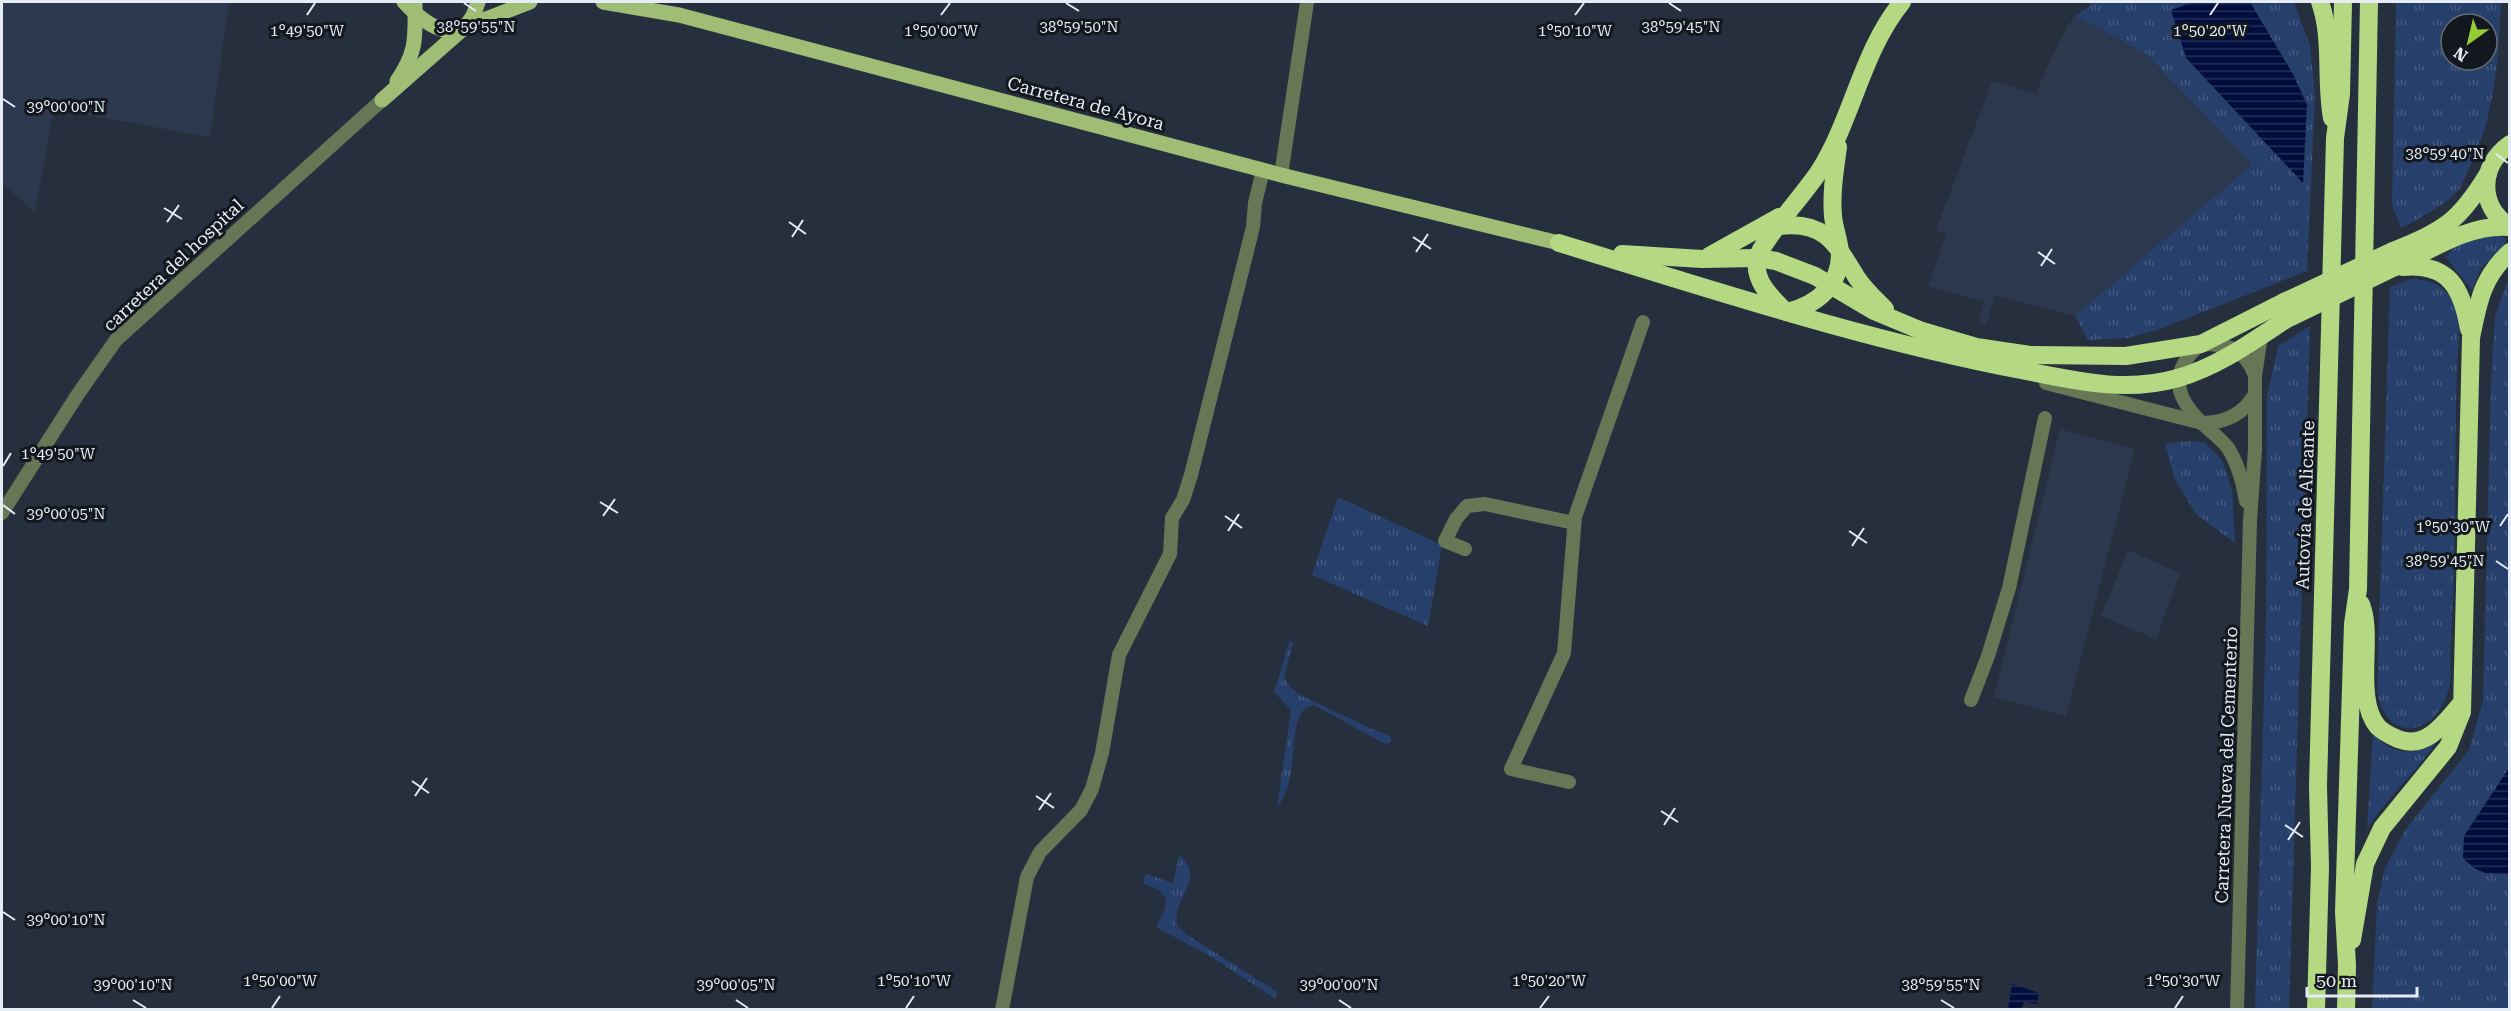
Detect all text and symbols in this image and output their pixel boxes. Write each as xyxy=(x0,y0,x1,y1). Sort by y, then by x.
north arrow xyxy=(2439,12,2499,72)
text: 38°59'55"N xyxy=(436,18,516,36)
text: 38°59'50"N xyxy=(1039,18,1119,36)
text: 38°59'45"N xyxy=(1641,18,1721,36)
text: 1°49'50"W xyxy=(270,22,345,40)
text: 1°50'00"W xyxy=(904,22,979,40)
text: 1°50'10"W xyxy=(1538,22,1613,40)
text: 1°50'20"W xyxy=(2173,22,2248,40)
text: N xyxy=(2450,43,2471,65)
street label: Carretera de Ayora xyxy=(1005,72,1167,134)
text: 39°00'00"N xyxy=(26,98,106,116)
text: 38°59'40"N xyxy=(2405,145,2485,163)
street label: carretera del hospital xyxy=(98,194,248,335)
street label: Autovía de Alicante xyxy=(2292,420,2318,590)
text: 1°49'50"W xyxy=(21,445,96,463)
text: 39°00'05"N xyxy=(26,505,106,523)
text: 1°50'30"W xyxy=(2416,518,2491,536)
text: 38°59'45"N xyxy=(2405,552,2485,570)
street label: Carretera Nueva del Cementerio xyxy=(2211,626,2241,904)
text: 39°00'10"N xyxy=(26,911,106,929)
scale bar xyxy=(2307,960,2416,998)
text: 50 m xyxy=(2316,970,2357,991)
text: 1°50'00"W xyxy=(243,972,318,990)
text: 1°50'10"W xyxy=(877,972,952,990)
text: 1°50'20"W xyxy=(1512,972,1587,990)
text: 1°50'30"W xyxy=(2146,972,2221,990)
text: 39°00'10"N xyxy=(93,976,173,994)
text: 39°00'05"N xyxy=(696,976,776,994)
text: 39°00'00"N xyxy=(1299,976,1379,994)
text: 38°59'55"N xyxy=(1901,976,1981,994)

